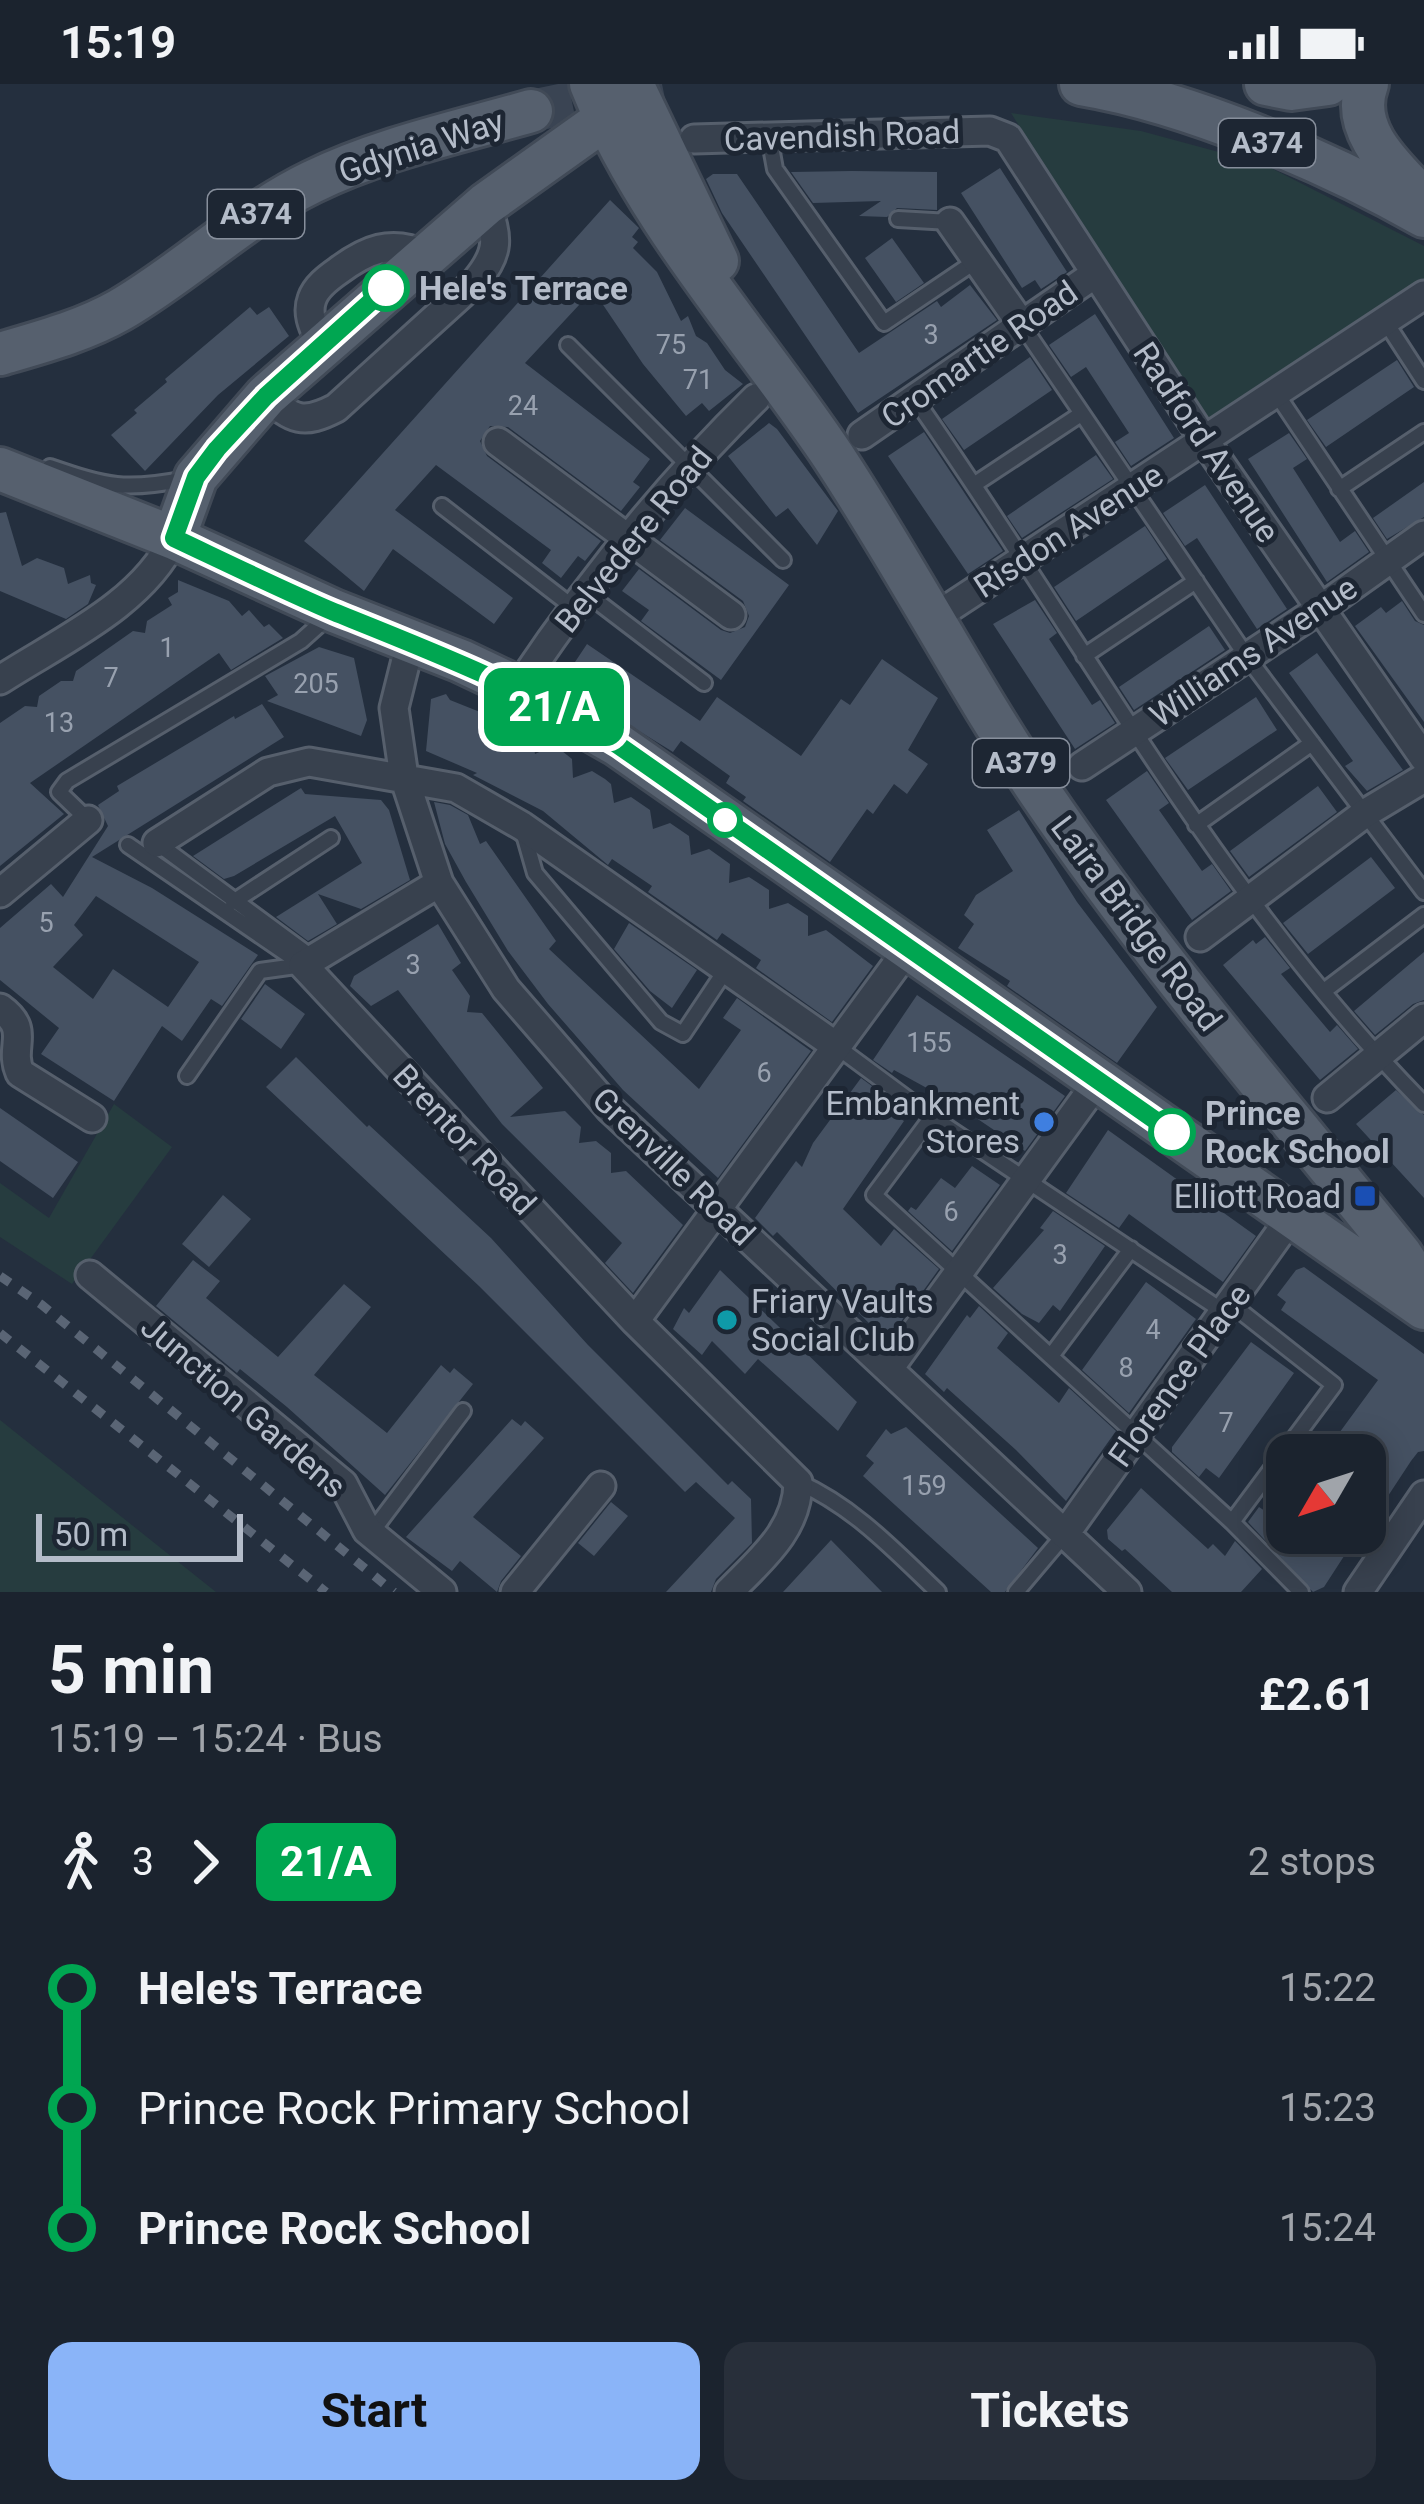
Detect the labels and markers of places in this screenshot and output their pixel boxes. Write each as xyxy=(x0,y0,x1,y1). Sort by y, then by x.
marker: Hele's Terrace xyxy=(364,266,408,310)
place label: Hele's Terrace xyxy=(419,269,628,308)
unlabelled marker xyxy=(709,804,741,836)
place label: Embankment Stores xyxy=(825,1084,1020,1161)
place label: Prince Rock School xyxy=(1205,1094,1390,1171)
marker: Embankment Stores xyxy=(1031,1109,1057,1135)
marker: Prince Rock School xyxy=(1150,1110,1194,1154)
place label: Elliott Road xyxy=(1174,1177,1341,1216)
marker: Elliott Road xyxy=(1352,1183,1378,1209)
place label: Friary Vaults Social Club xyxy=(751,1282,934,1359)
marker: Friary Vaults Social Club xyxy=(714,1307,740,1333)

